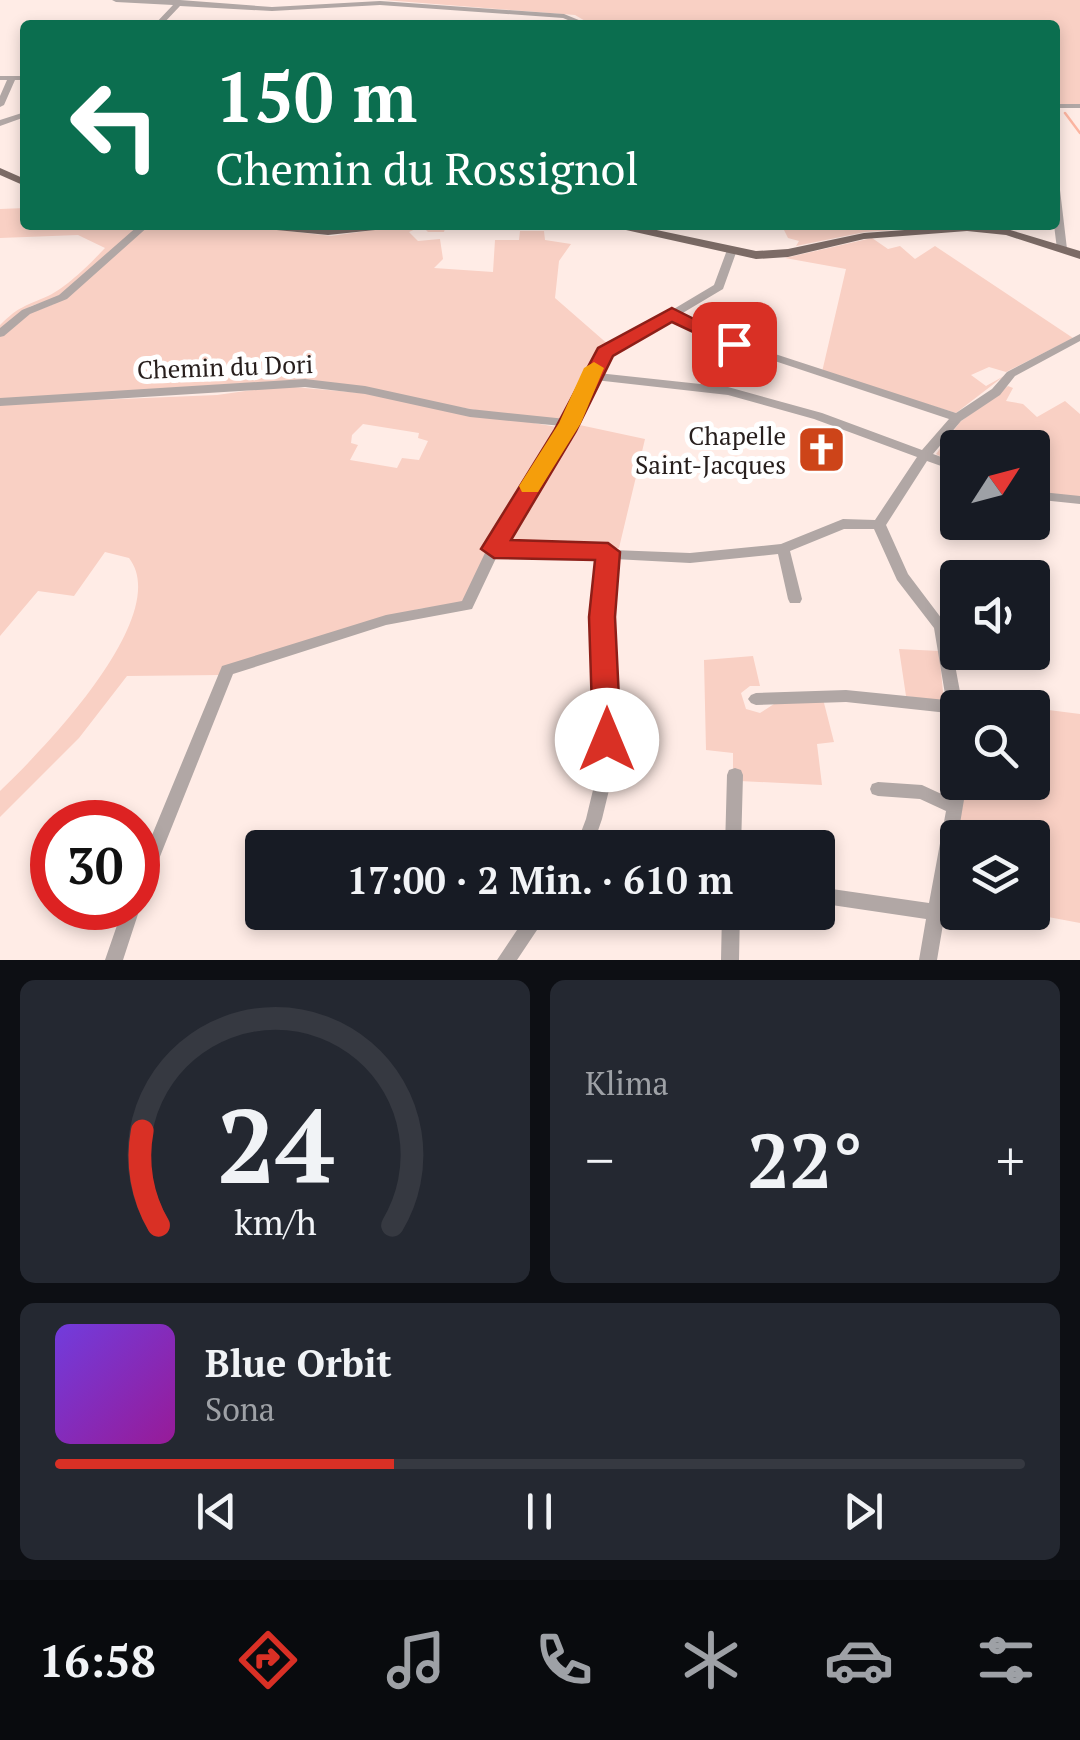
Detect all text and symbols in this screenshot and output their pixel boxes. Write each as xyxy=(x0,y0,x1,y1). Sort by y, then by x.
text: 150 m xyxy=(215,49,417,142)
icon: left xyxy=(50,60,180,190)
text: Chemin du Rossignol xyxy=(215,138,639,198)
pin xyxy=(692,302,777,387)
icon: arrive xyxy=(707,317,762,372)
street label: Chemin du Dori xyxy=(136,347,314,386)
place label: Chapelle Saint-Jacques xyxy=(635,419,786,481)
church icon: Chapelle Saint-Jacques xyxy=(795,424,847,476)
north arrow xyxy=(940,430,1050,540)
map controls xyxy=(940,430,1050,930)
button: sound xyxy=(940,560,1050,670)
position arrow xyxy=(555,688,659,792)
button: search xyxy=(940,690,1050,800)
speed limit sign: 30 xyxy=(30,800,160,930)
button: layers xyxy=(940,820,1050,930)
text: 17:00 · 2 Min. · 610 m xyxy=(347,855,733,905)
text: Klima xyxy=(585,1062,669,1104)
text: 24 xyxy=(216,1075,334,1213)
text: 22° xyxy=(747,1110,863,1209)
text: − xyxy=(585,1123,614,1196)
text: + xyxy=(996,1123,1025,1196)
text: km/h xyxy=(234,1198,316,1245)
text: Blue Orbit xyxy=(205,1338,392,1388)
text: Sona xyxy=(205,1388,275,1430)
icon: previous xyxy=(189,1484,244,1539)
icon: pause xyxy=(512,1484,567,1539)
icon: next xyxy=(836,1484,891,1539)
icon: directions xyxy=(233,1625,303,1695)
icon: music xyxy=(381,1625,451,1695)
icon: phone xyxy=(529,1625,599,1695)
icon: climate xyxy=(676,1625,746,1695)
icon: car xyxy=(824,1625,894,1695)
icon: filters xyxy=(971,1625,1041,1695)
text: 16:58 xyxy=(39,1630,156,1690)

